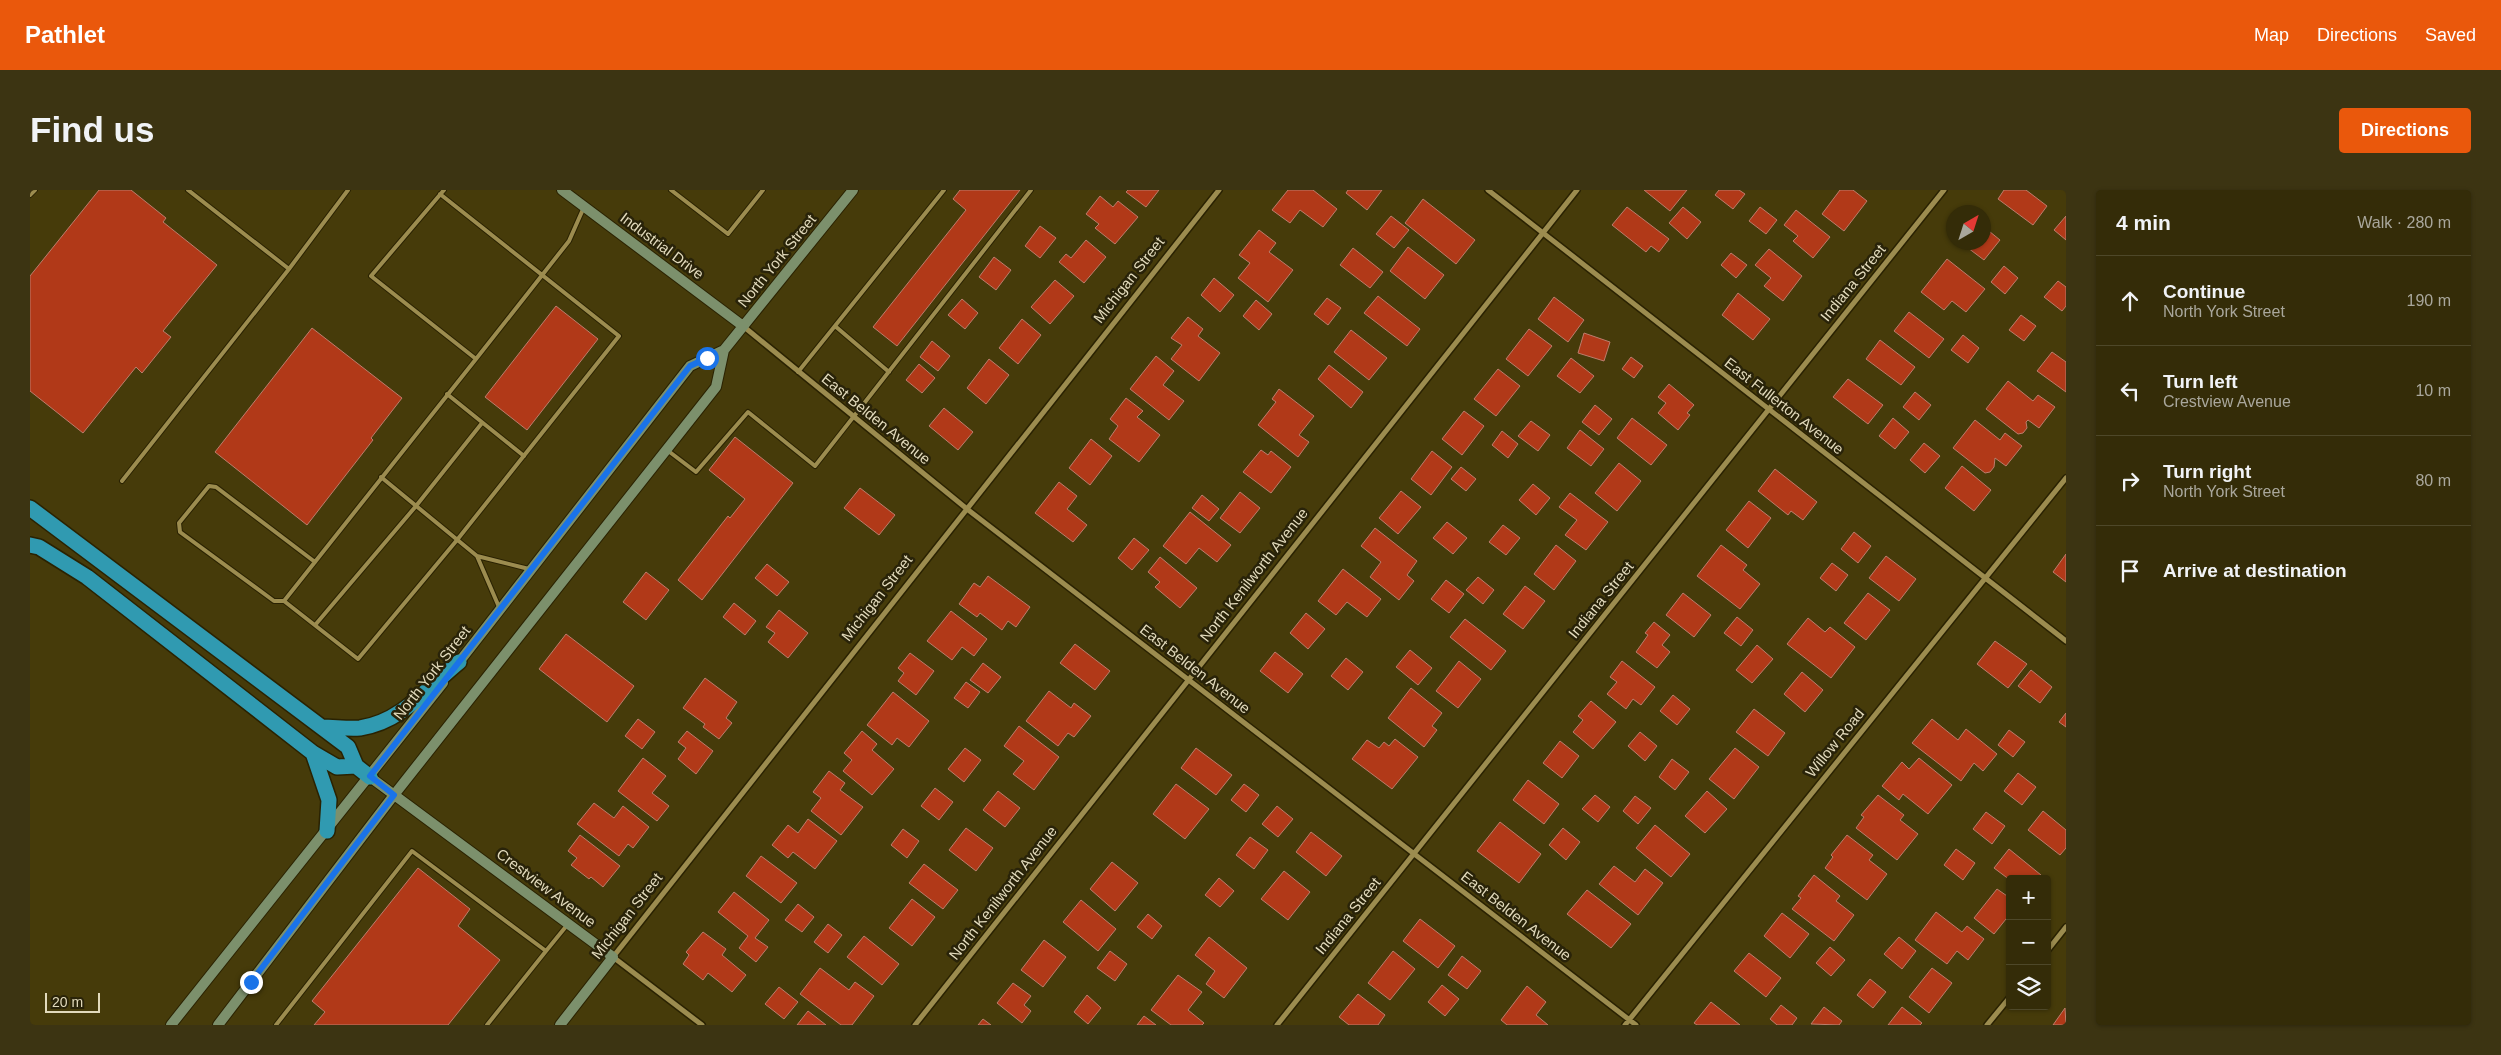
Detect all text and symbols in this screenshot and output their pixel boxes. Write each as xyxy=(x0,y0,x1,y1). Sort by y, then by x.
text: Pathlet xyxy=(25,21,105,48)
text: Map xyxy=(2254,25,2289,45)
text: Directions xyxy=(2317,25,2397,45)
text: Saved xyxy=(2425,25,2476,45)
button: Directions xyxy=(2339,108,2471,153)
text: Find us xyxy=(30,110,154,149)
north arrow xyxy=(1946,205,1991,250)
street label: Industrial Drive xyxy=(617,209,707,282)
street label: North York Street xyxy=(734,210,820,310)
text: 4 min xyxy=(2116,211,2171,234)
text: Walk · 280 m xyxy=(2357,214,2451,231)
street label: Michigan Street xyxy=(1090,233,1168,326)
street label: Indiana Street xyxy=(1817,240,1889,324)
text: Continue xyxy=(2163,281,2245,302)
icon: ahead xyxy=(2116,287,2144,315)
text: 190 m xyxy=(2407,292,2451,309)
text: North York Street xyxy=(2163,303,2285,320)
route start xyxy=(696,347,719,370)
street label: East Fullerton Avenue xyxy=(1721,354,1847,457)
street label: East Belden Avenue xyxy=(819,370,934,468)
text: Turn left xyxy=(2163,371,2238,392)
icon: left xyxy=(2116,377,2144,405)
text: 10 m xyxy=(2415,382,2451,399)
text: Crestview Avenue xyxy=(2163,393,2291,410)
text: Turn right xyxy=(2163,461,2251,482)
icon: right xyxy=(2116,467,2144,495)
text: 80 m xyxy=(2415,472,2451,489)
text: North York Street xyxy=(2163,483,2285,500)
street label: North Kenilworth Avenue xyxy=(1196,505,1311,645)
street label: Michigan Street xyxy=(838,551,916,644)
street label: Indiana Street xyxy=(1565,557,1637,641)
icon: arrive xyxy=(2116,557,2144,585)
text: Arrive at destination xyxy=(2163,560,2347,581)
street label: East Belden Avenue xyxy=(1137,620,1254,717)
street label: North York Street xyxy=(390,622,474,723)
street label: Willow Road xyxy=(1802,705,1867,780)
street label: North Kenilworth Avenue xyxy=(945,823,1060,963)
street label: Crestview Avenue xyxy=(493,845,599,930)
street label: East Belden Avenue xyxy=(1458,867,1575,964)
street label: Michigan Street xyxy=(588,869,666,962)
street label: Indiana Street xyxy=(1312,873,1384,957)
map controls xyxy=(2006,875,2051,1010)
button: + xyxy=(2006,875,2051,920)
button: − xyxy=(2006,920,2051,965)
button: layers xyxy=(2006,965,2051,1010)
route end xyxy=(240,971,263,994)
scale bar xyxy=(45,990,100,1013)
text: 20 m xyxy=(52,994,83,1010)

